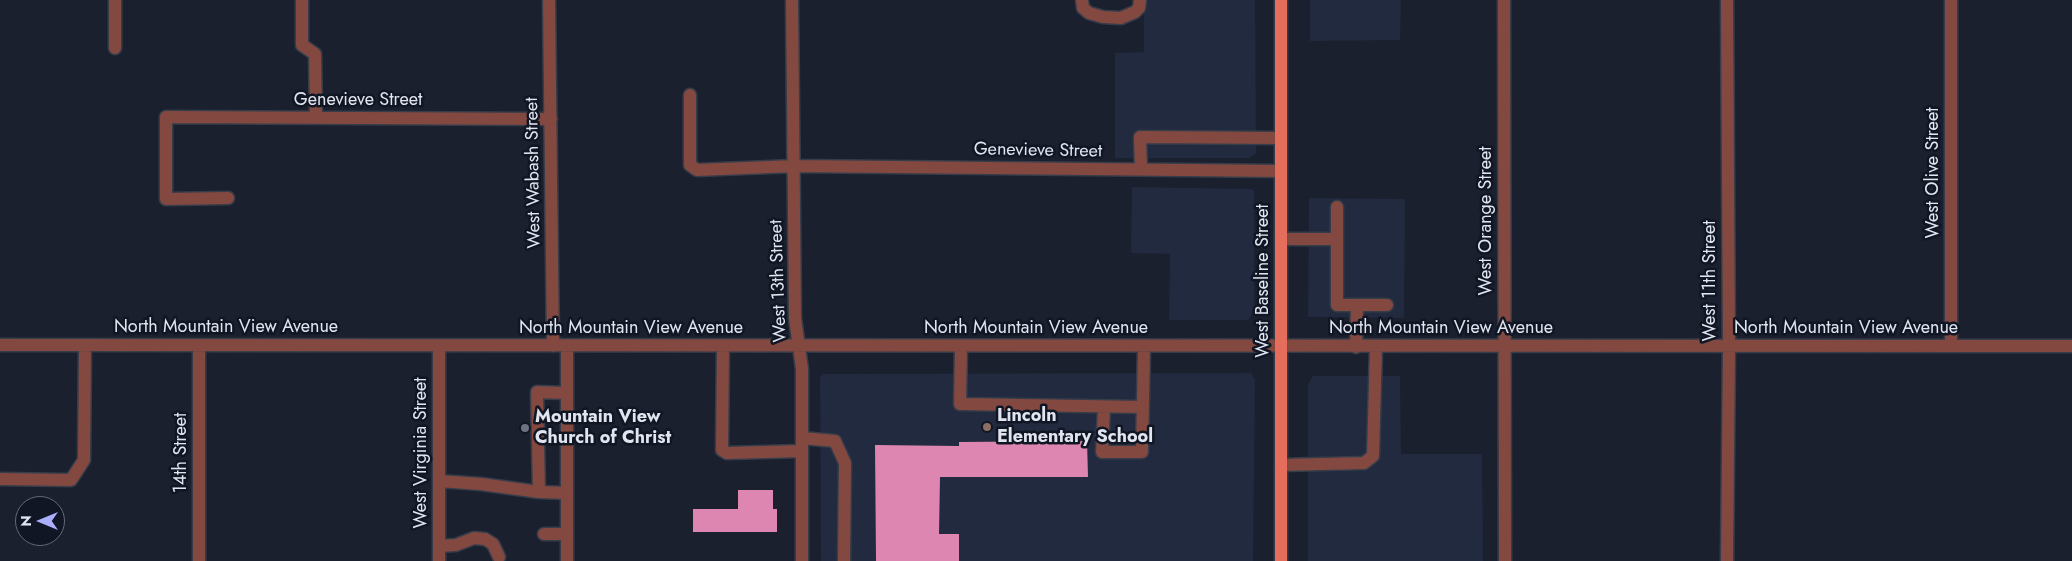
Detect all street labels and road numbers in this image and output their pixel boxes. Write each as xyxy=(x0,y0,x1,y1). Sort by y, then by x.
street label: Genevieve Street xyxy=(294,90,422,112)
street label: West Wabash Street xyxy=(522,97,546,249)
street label: West Olive Street xyxy=(1923,108,1945,238)
street label: Genevieve Street xyxy=(974,139,1102,163)
street label: West Orange Street xyxy=(1476,146,1498,296)
street label: West Baseline Street xyxy=(1253,204,1275,358)
street label: West 13th Street xyxy=(766,219,792,343)
street label: West 11th Street xyxy=(1700,221,1722,341)
street label: North Mountain View Avenue xyxy=(114,317,338,339)
street label: North Mountain View Avenue xyxy=(519,318,743,340)
street label: North Mountain View Avenue xyxy=(924,318,1148,340)
street label: North Mountain View Avenue xyxy=(1329,318,1553,340)
street label: North Mountain View Avenue xyxy=(1734,318,1958,340)
street label: West Virginia Street xyxy=(411,377,433,529)
street label: 14th Street xyxy=(171,413,193,493)

